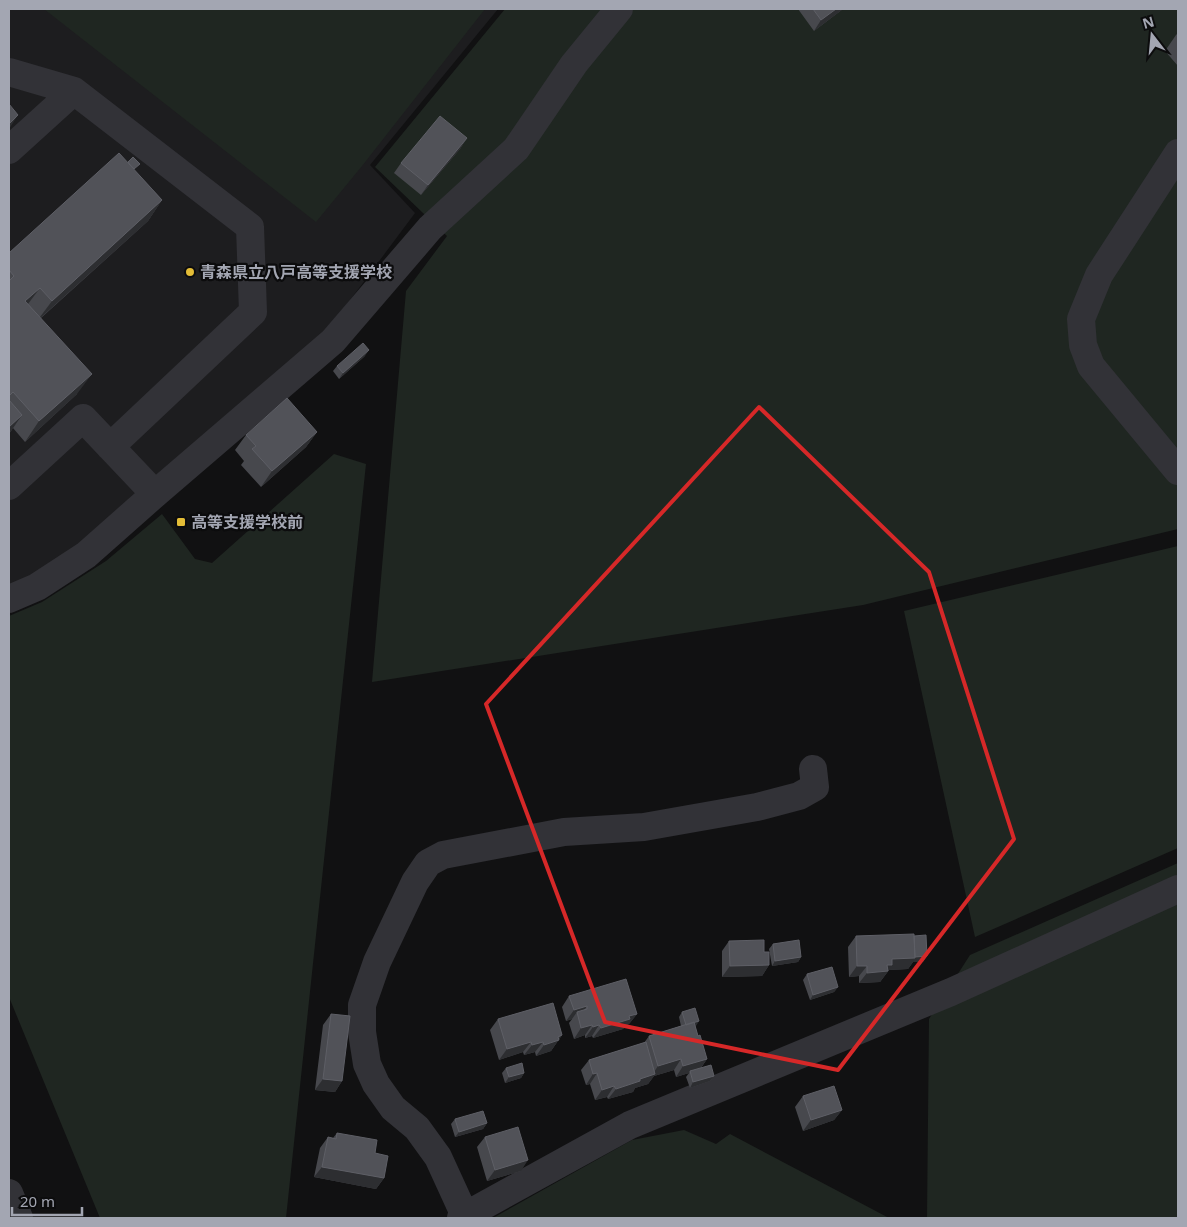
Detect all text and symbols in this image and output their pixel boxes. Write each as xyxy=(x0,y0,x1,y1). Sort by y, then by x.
north arrow xyxy=(1127,10,1177,60)
text: N xyxy=(1140,11,1156,33)
place label: 青森県立八戸高等支援学校 xyxy=(200,261,392,283)
marker: 青森県立八戸高等支援学校 xyxy=(184,266,196,278)
place label: 高等支援学校前 xyxy=(191,511,303,533)
marker: 高等支援学校前 xyxy=(175,516,187,528)
scale bar xyxy=(12,1184,82,1216)
text: 20 m xyxy=(20,1191,55,1211)

